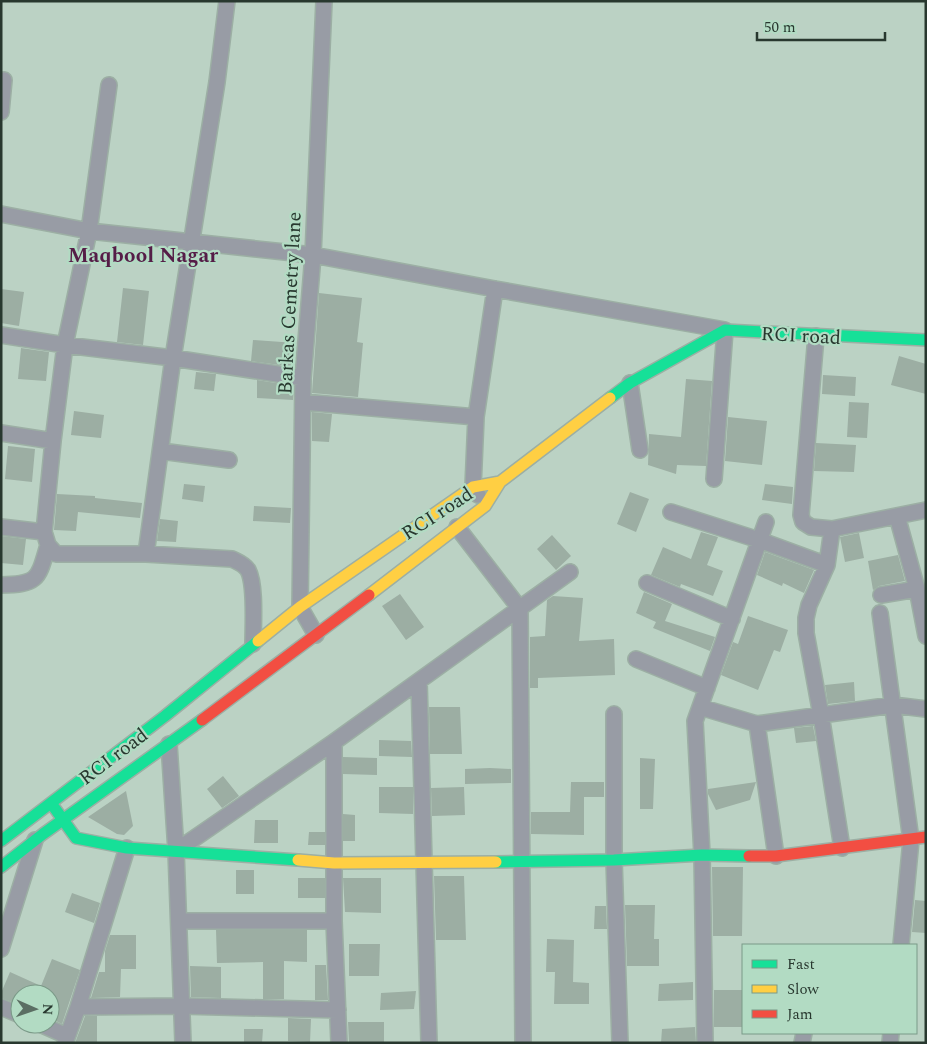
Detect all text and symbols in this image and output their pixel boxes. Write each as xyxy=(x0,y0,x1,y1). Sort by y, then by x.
scale bar xyxy=(757,10,884,42)
text: 50 m xyxy=(764,16,796,39)
street label: Barkas Cemetry lane xyxy=(270,211,310,395)
district label: Maqbool Nagar xyxy=(68,240,218,272)
street label: RCI road xyxy=(760,319,842,353)
street label: RCI road xyxy=(396,479,479,548)
street label: RCI road xyxy=(72,721,155,793)
legend xyxy=(742,944,917,1034)
text: Fast xyxy=(787,953,815,976)
text: Slow xyxy=(787,978,819,1001)
north arrow xyxy=(10,984,60,1034)
text: N xyxy=(37,1003,58,1016)
text: Jam xyxy=(787,1003,813,1026)

